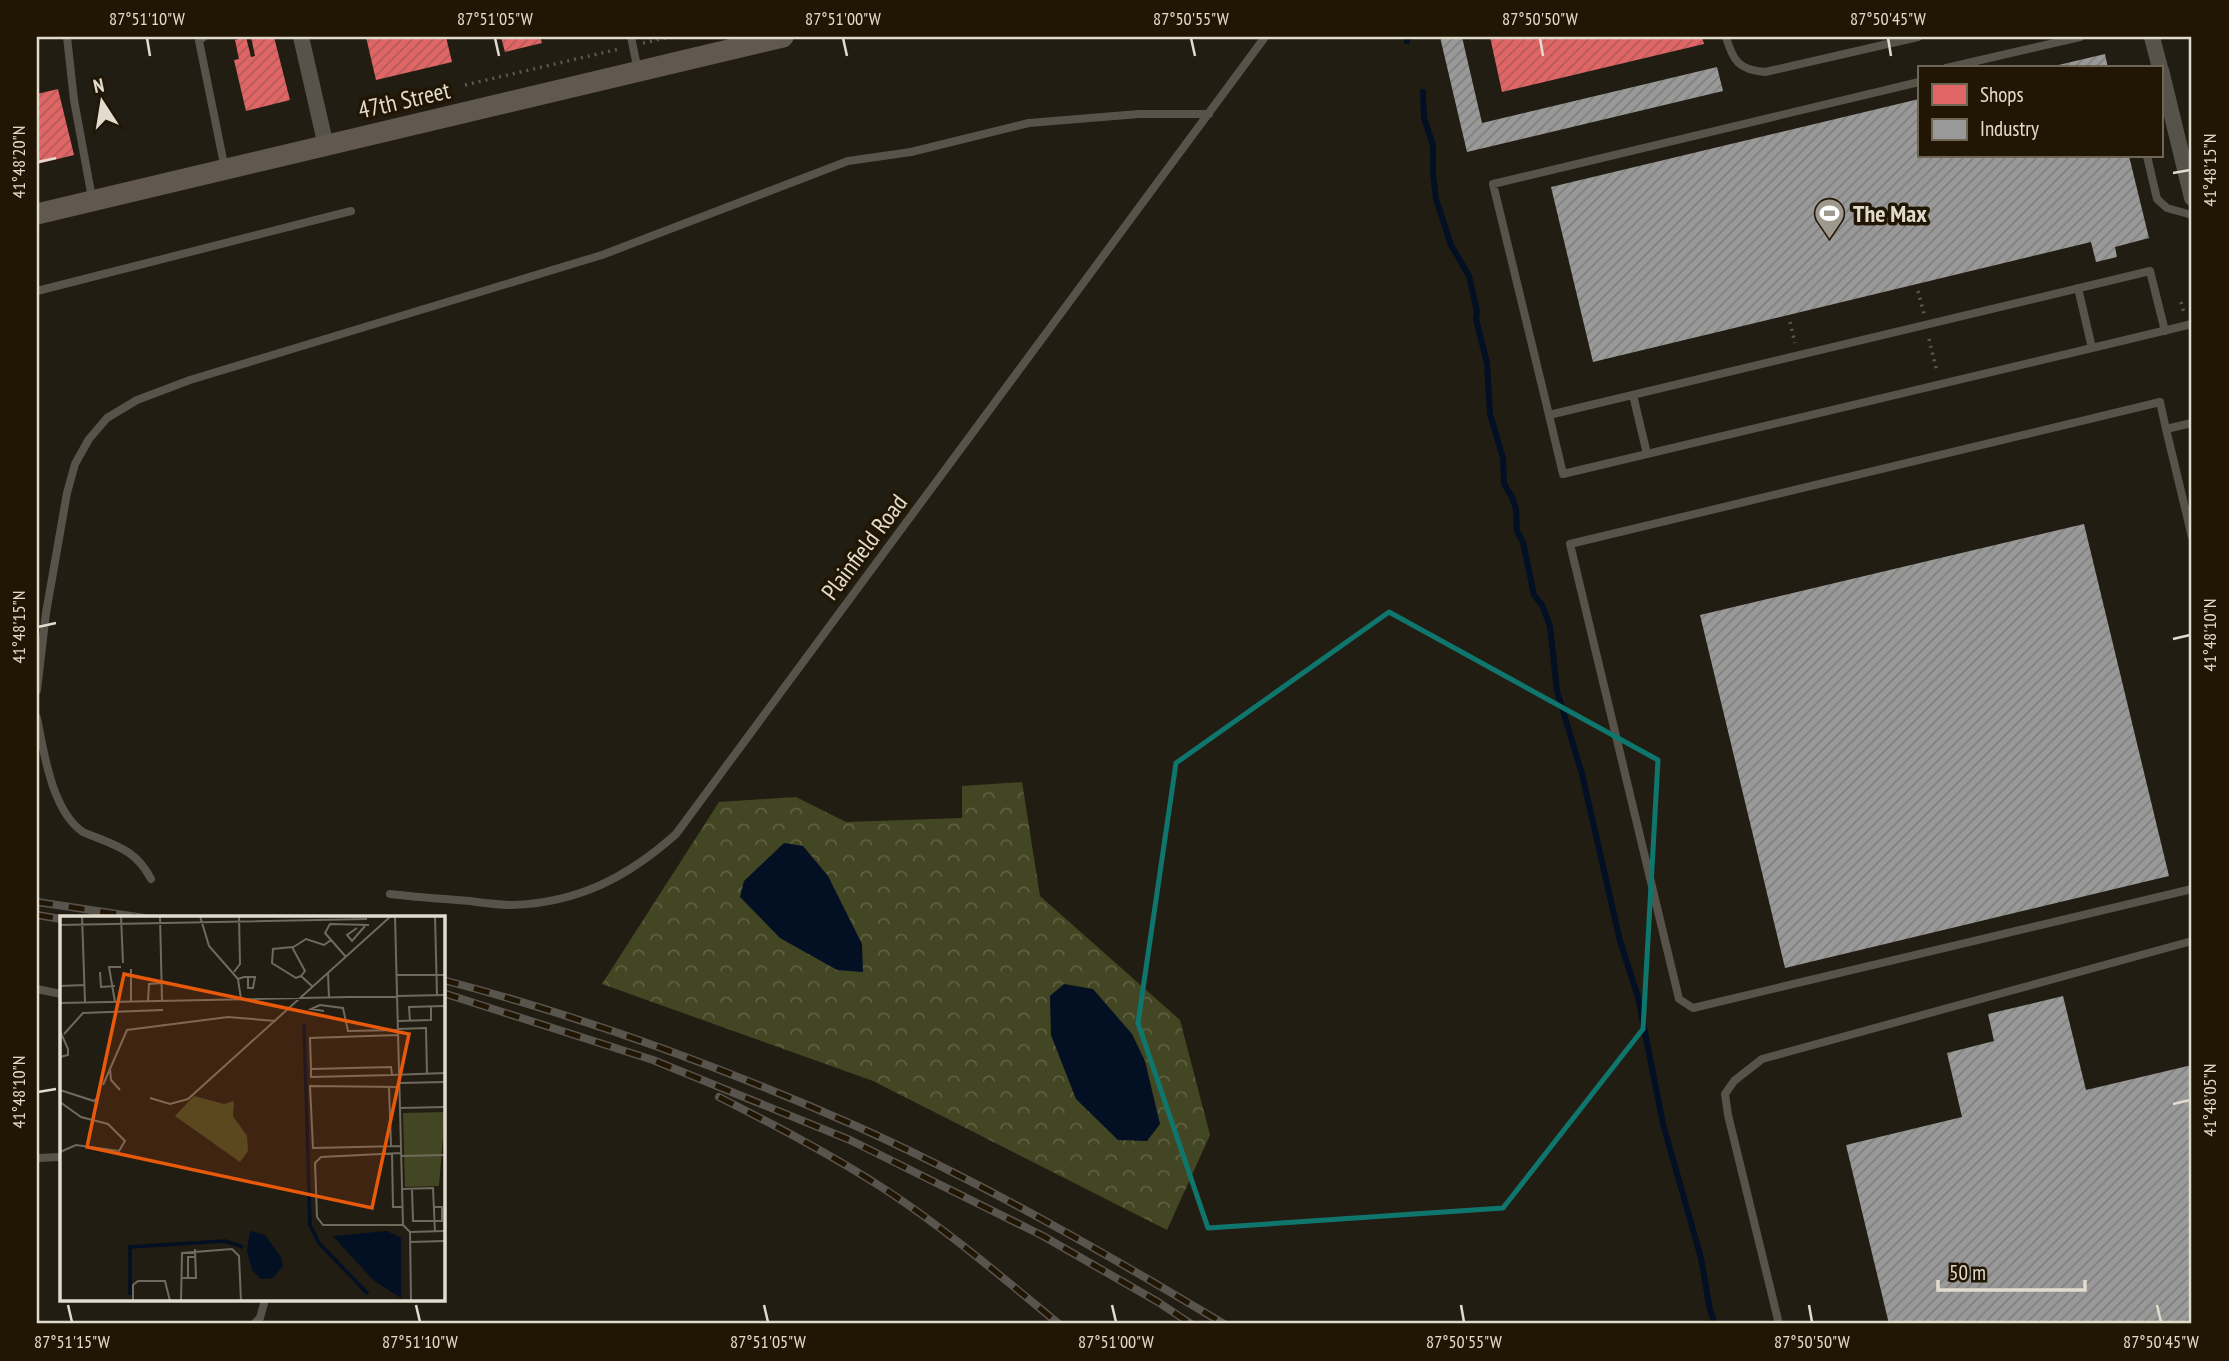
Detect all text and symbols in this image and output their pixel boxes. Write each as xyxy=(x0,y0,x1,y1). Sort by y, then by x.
text: 87°51'10"W xyxy=(109,7,185,30)
text: 87°51'05"W xyxy=(457,7,533,30)
text: 87°51'00"W xyxy=(805,7,881,30)
text: 87°50'55"W xyxy=(1153,7,1229,30)
text: 87°50'50"W xyxy=(1502,7,1578,30)
text: 87°50'45"W xyxy=(1850,7,1926,30)
north arrow xyxy=(66,66,136,136)
legend xyxy=(1918,66,2162,158)
text: N xyxy=(91,73,106,98)
street label: 47th Street xyxy=(355,74,453,126)
text: Shops xyxy=(1980,81,2024,108)
text: Industry xyxy=(1980,115,2039,142)
text: 41°48'20"N xyxy=(7,126,30,198)
text: 41°48'15"N xyxy=(2198,134,2221,206)
sports icon: The Max xyxy=(1813,196,1847,240)
place label: The Max xyxy=(1853,198,1927,229)
street label: Plainfield Road xyxy=(814,488,914,606)
text: 41°48'15"N xyxy=(7,591,30,663)
text: 41°48'10"N xyxy=(2198,599,2221,671)
inset map xyxy=(60,916,444,1302)
text: 41°48'10"N xyxy=(7,1056,30,1128)
text: 41°48'05"N xyxy=(2198,1064,2221,1136)
scale bar xyxy=(1938,1249,2086,1293)
text: 50 m xyxy=(1949,1259,1986,1286)
text: 87°51'15"W xyxy=(34,1330,110,1353)
text: 87°51'10"W xyxy=(382,1330,458,1353)
text: 87°51'05"W xyxy=(730,1330,806,1353)
text: 87°51'00"W xyxy=(1078,1330,1154,1353)
text: 87°50'55"W xyxy=(1426,1330,1502,1353)
text: 87°50'50"W xyxy=(1774,1330,1850,1353)
text: 87°50'45"W xyxy=(2123,1330,2199,1353)

